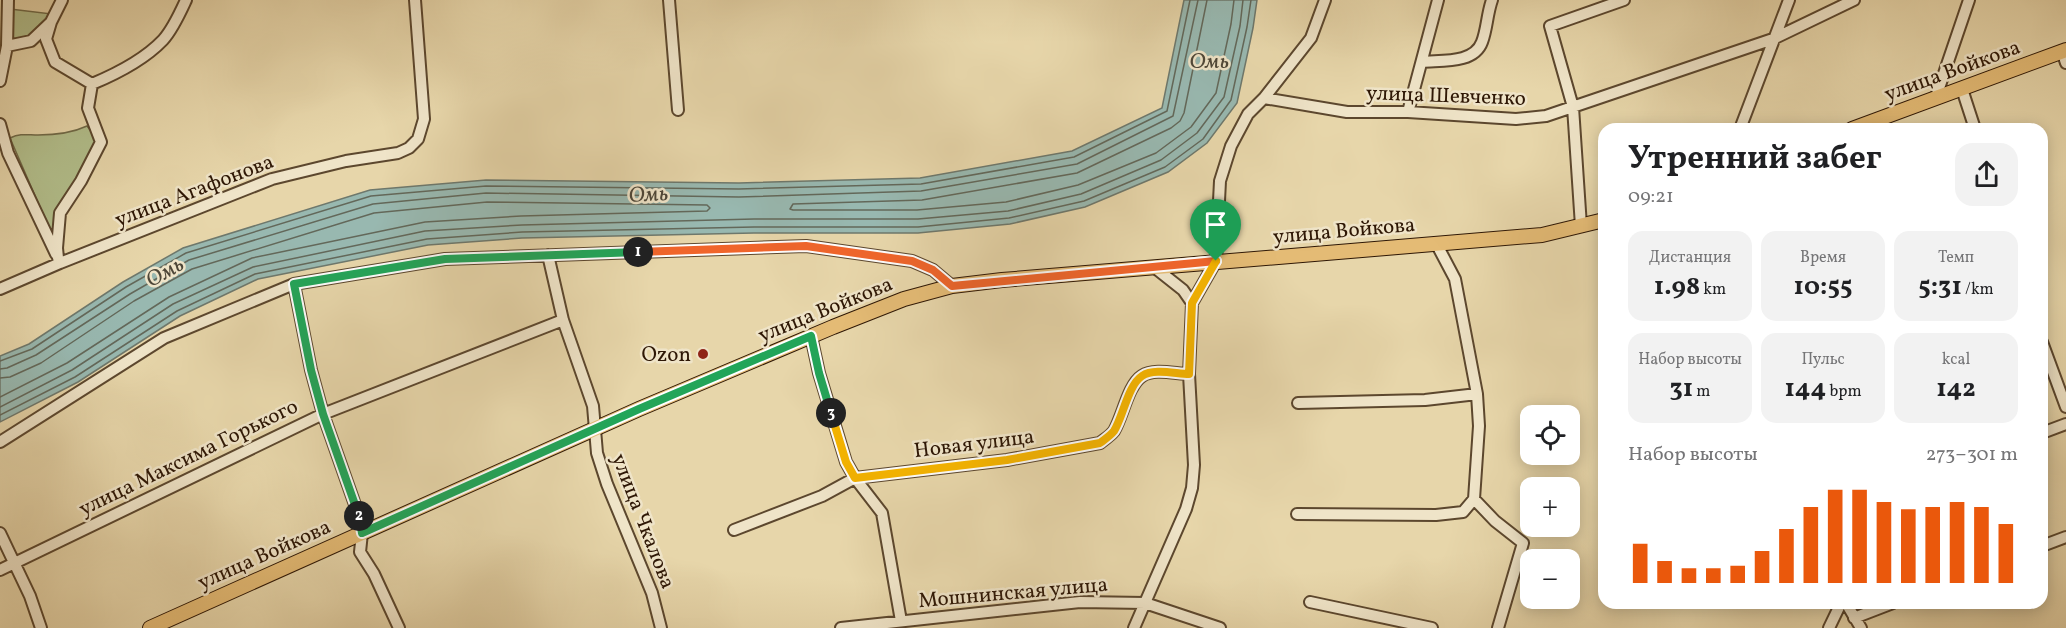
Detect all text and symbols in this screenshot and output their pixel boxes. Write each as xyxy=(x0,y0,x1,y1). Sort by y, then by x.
street label: улица Войкова xyxy=(1880,33,2025,109)
water label: Омь xyxy=(1189,47,1229,78)
street label: улица Шевченко xyxy=(1366,79,1526,114)
text: Утренний забег xyxy=(1628,137,1882,183)
button: share xyxy=(1955,143,2018,206)
street label: улица Агафонова xyxy=(111,148,278,235)
water label: Омь xyxy=(628,179,669,212)
text: 09:21 xyxy=(1628,183,1674,211)
pin xyxy=(1190,199,1241,261)
icon: arrive xyxy=(1199,208,1232,241)
street label: улица Войкова xyxy=(1272,211,1417,252)
pin: 1 xyxy=(623,237,653,267)
text: 1 xyxy=(635,241,641,263)
text: Дистанция xyxy=(1649,247,1731,269)
text: Время xyxy=(1800,247,1846,269)
text: Темп xyxy=(1938,247,1974,269)
water label: Омь xyxy=(140,250,190,296)
text: 1.98 xyxy=(1654,269,1700,305)
text: 10:55 xyxy=(1794,269,1852,305)
text: 5:31 xyxy=(1918,269,1962,305)
street label: улица Войкова xyxy=(754,270,897,351)
text: km xyxy=(1700,279,1726,301)
text: /km xyxy=(1962,279,1994,301)
place label: Ozon xyxy=(641,341,691,370)
marker: Ozon xyxy=(696,347,710,361)
text: Набор высоты xyxy=(1638,349,1742,371)
text: Пульс xyxy=(1801,349,1845,371)
text: kcal xyxy=(1942,349,1970,371)
text: 31 xyxy=(1669,371,1693,407)
text: 144 xyxy=(1784,371,1826,407)
text: 142 xyxy=(1936,371,1976,407)
text: m xyxy=(1693,381,1711,403)
text: bpm xyxy=(1826,381,1862,403)
street label: улица Максима Горького xyxy=(74,393,303,524)
pin: 3 xyxy=(816,398,846,428)
text: 3 xyxy=(827,402,835,424)
map controls xyxy=(1520,405,1580,609)
button: locate xyxy=(1520,405,1580,465)
street label: Новая улица xyxy=(912,423,1036,466)
text: Набор высоты xyxy=(1628,441,1758,469)
text: 273–301 m xyxy=(1926,441,2018,469)
street label: улица Чкалова xyxy=(603,450,682,593)
button: + xyxy=(1520,477,1580,537)
pin: 2 xyxy=(344,501,374,531)
text: 2 xyxy=(355,505,363,527)
street label: улица Войкова xyxy=(193,513,336,598)
button: − xyxy=(1520,549,1580,609)
street label: Мошнинская улица xyxy=(917,571,1109,616)

